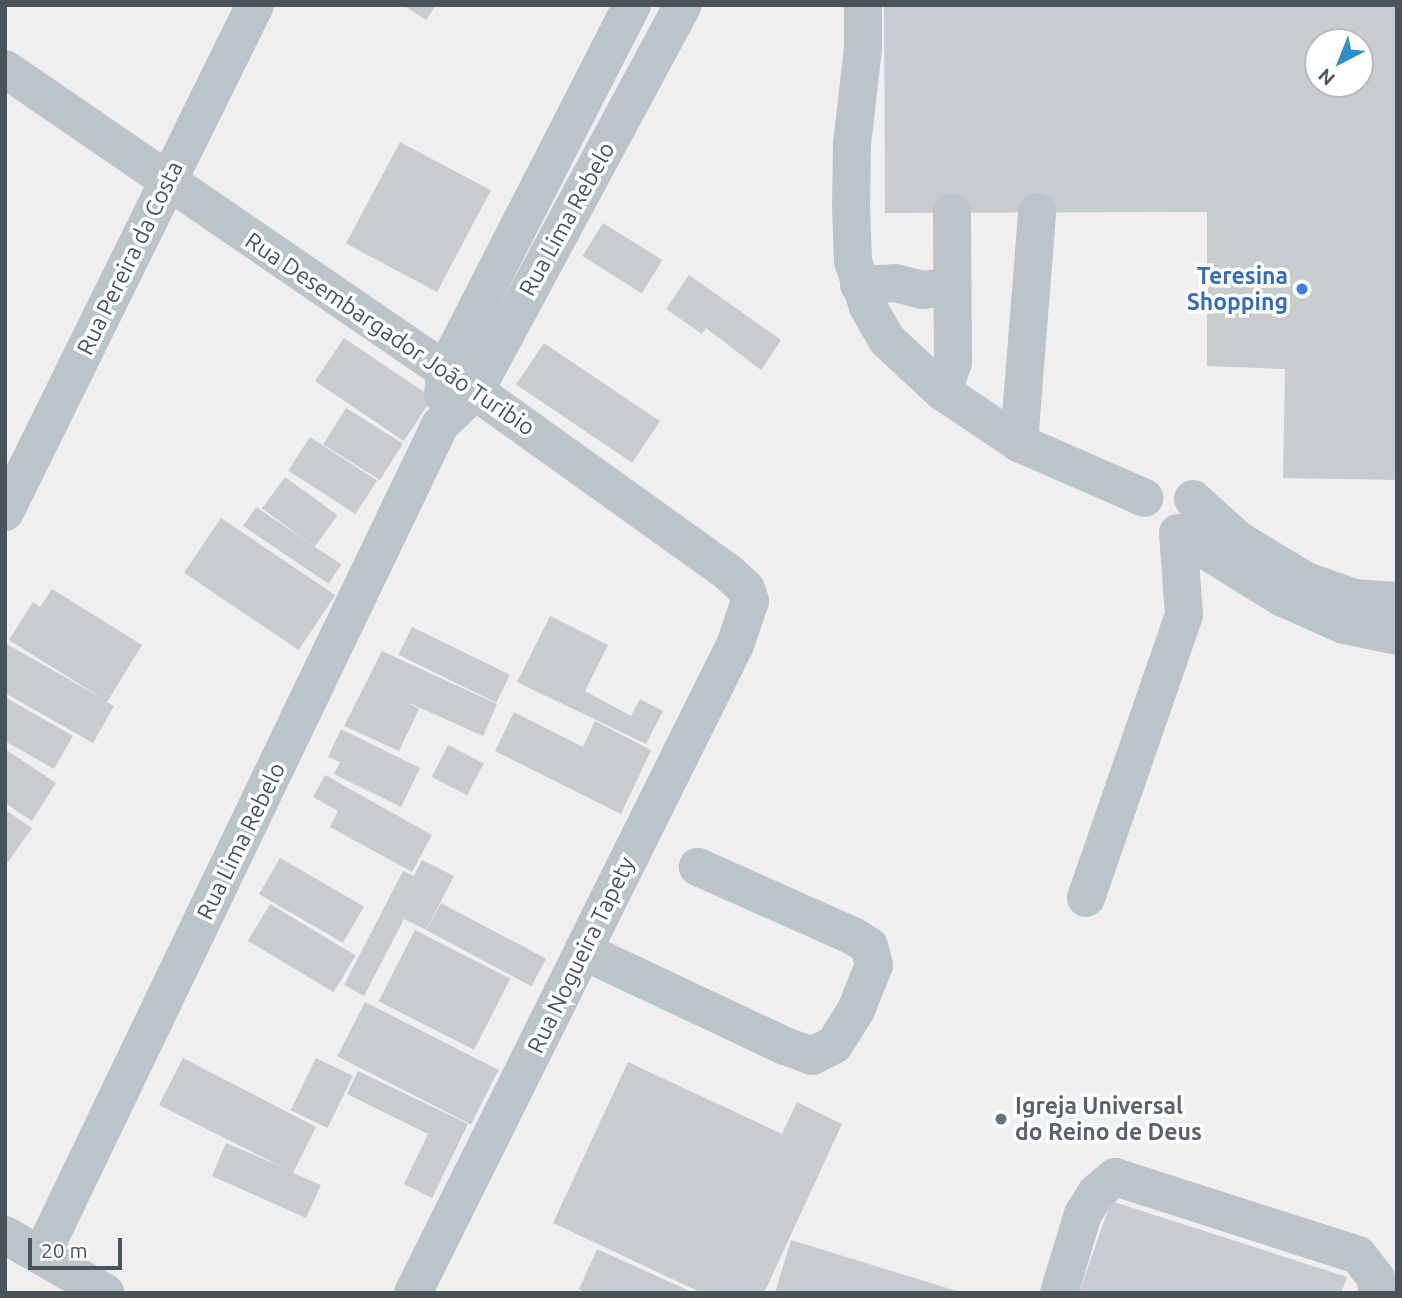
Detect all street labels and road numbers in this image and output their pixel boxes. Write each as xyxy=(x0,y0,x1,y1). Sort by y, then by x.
street label: Rua Lima Rebelo xyxy=(513,137,621,301)
street label: Rua Pereira da Costa xyxy=(71,157,189,359)
street label: Rua Desembargador João Turibio xyxy=(240,227,540,441)
street label: Rua Lima Rebelo xyxy=(191,758,291,924)
street label: Rua Nogueira Tapety xyxy=(522,852,640,1058)

